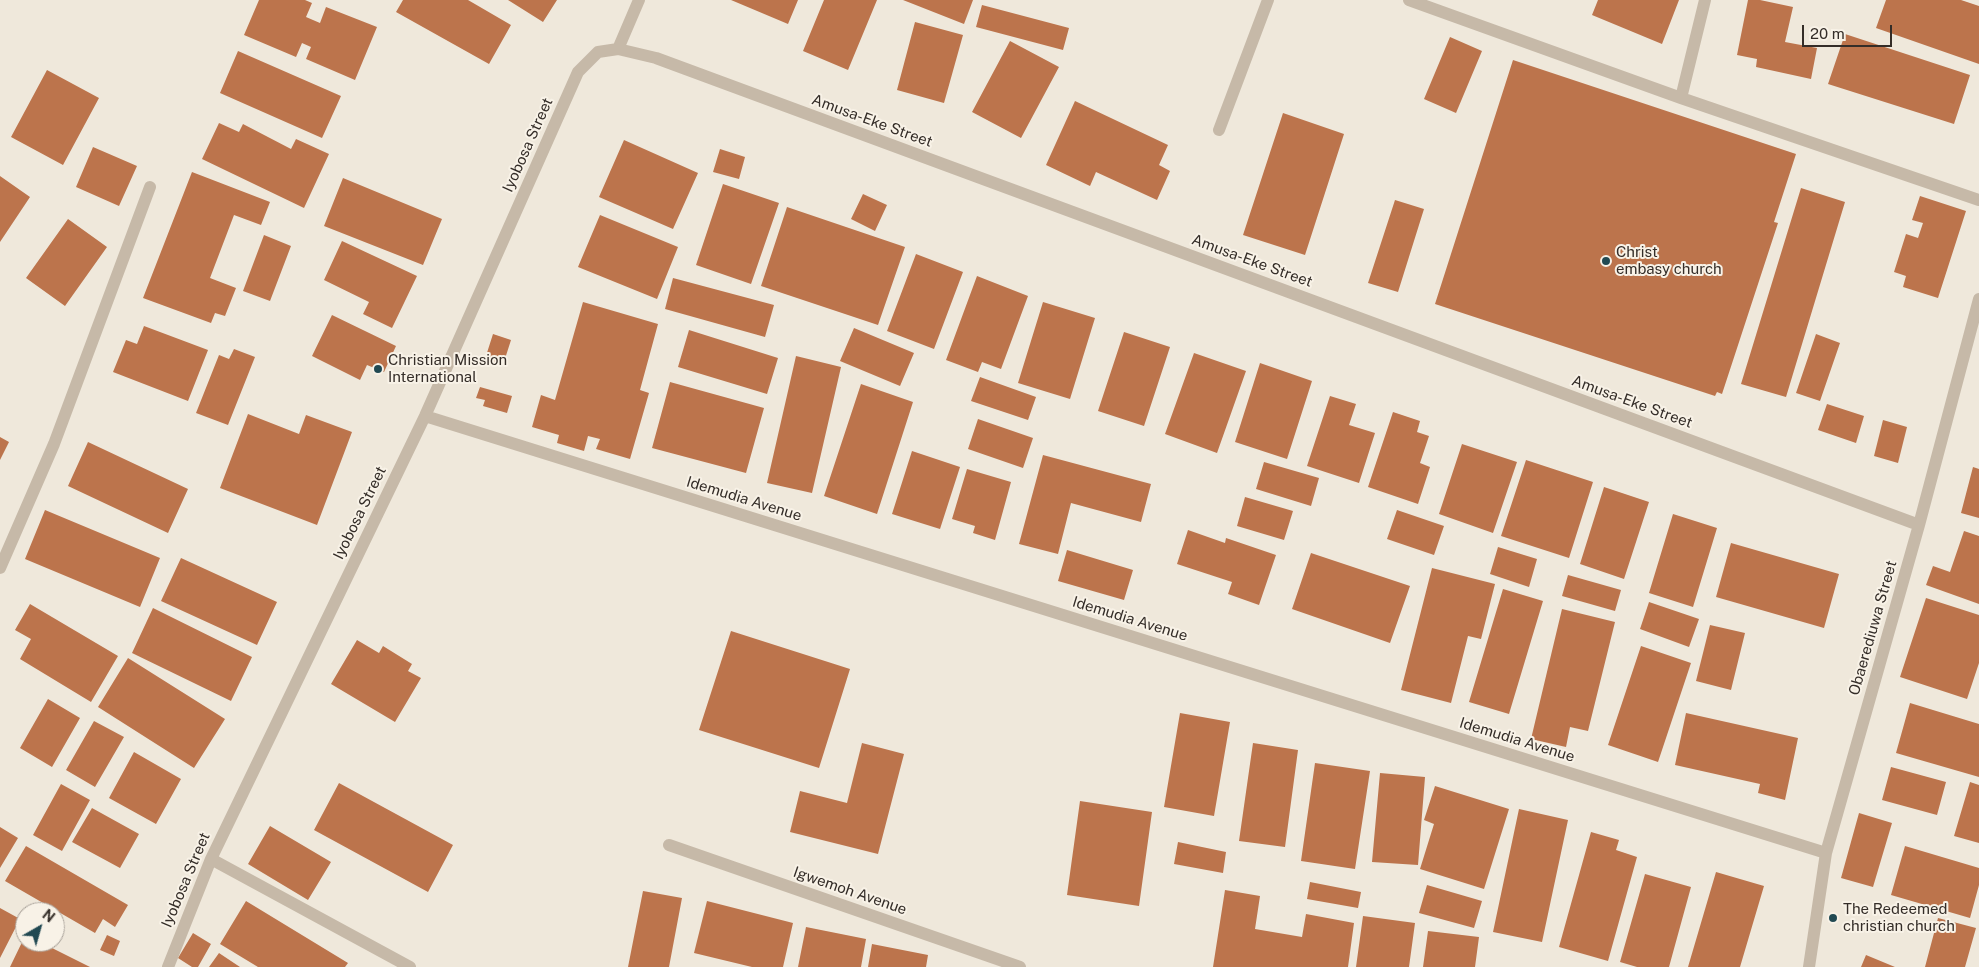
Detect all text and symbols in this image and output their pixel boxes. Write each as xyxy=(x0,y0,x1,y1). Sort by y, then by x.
scale bar xyxy=(1804,15,1894,47)
text: 20 m xyxy=(1810,25,1845,42)
street label: Amusa-Eke Street xyxy=(809,91,935,151)
street label: Iyobosa Street xyxy=(499,95,557,195)
street label: Amusa-Eke Street xyxy=(1189,231,1315,291)
place label: Christ embasy church xyxy=(1616,243,1722,278)
marker: Christ embasy church xyxy=(1600,255,1612,267)
place label: Christian Mission International xyxy=(388,351,507,386)
marker: Christian Mission International xyxy=(372,363,384,375)
street label: Amusa-Eke Street xyxy=(1569,372,1695,432)
street label: Iyobosa Street xyxy=(330,464,390,562)
street label: Idemudia Avenue xyxy=(684,473,804,525)
street label: Obaerediuwa Street xyxy=(1845,558,1901,698)
street label: Idemudia Avenue xyxy=(1070,593,1190,645)
street label: Idemudia Avenue xyxy=(1457,714,1577,766)
street label: Iyobosa Street xyxy=(158,830,214,930)
street label: Igwemoh Avenue xyxy=(791,863,909,919)
place label: The Redeemed christian church xyxy=(1843,900,1955,935)
north arrow xyxy=(15,902,65,952)
text: N xyxy=(39,906,58,926)
marker: The Redeemed christian church xyxy=(1827,912,1839,924)

